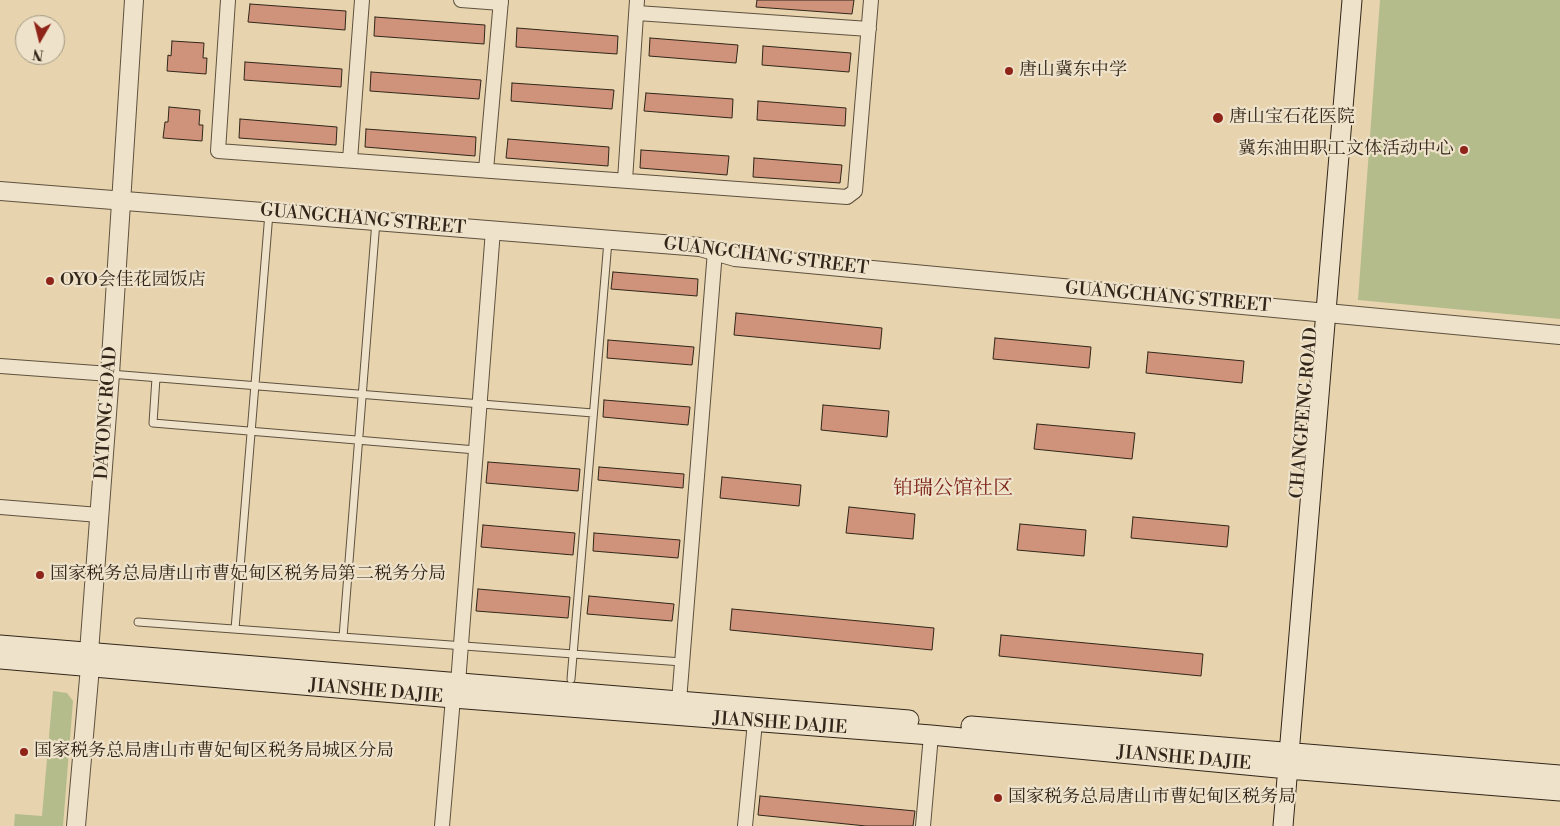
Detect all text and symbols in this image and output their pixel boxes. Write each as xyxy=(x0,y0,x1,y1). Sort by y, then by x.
north arrow xyxy=(15,15,65,65)
text: N xyxy=(31,44,45,64)
place label: 唐山冀东中学 xyxy=(1019,60,1127,82)
marker: 唐山冀东中学 xyxy=(1003,65,1015,77)
place label: 唐山宝石花医院 xyxy=(1229,107,1355,129)
marker: 唐山宝石花医院 xyxy=(1211,111,1225,125)
place label: 冀东油田职工文体活动中心 xyxy=(1238,139,1454,161)
marker: 冀东油田职工文体活动中心 xyxy=(1458,144,1470,156)
street label: GUANGCHANG STREET xyxy=(259,200,467,240)
street label: GUANGCHANG STREET xyxy=(662,234,870,280)
place label: OYO会佳花园饭店 xyxy=(60,270,206,292)
marker: OYO会佳花园饭店 xyxy=(44,275,56,287)
street label: GUANGCHANG STREET xyxy=(1064,278,1272,318)
street label: CHANGFENG ROAD xyxy=(1287,326,1323,500)
street label: DATONG ROAD xyxy=(92,346,122,480)
district label: 铂瑞公馆社区 xyxy=(893,477,1013,501)
place label: 国家税务总局唐山市曹妃甸区税务局第二税务分局 xyxy=(50,564,446,586)
marker: 国家税务总局唐山市曹妃甸区税务局第二税务分局 xyxy=(34,569,46,581)
street label: JIANSHE DAJIE xyxy=(308,675,444,709)
street label: JIANSHE DAJIE xyxy=(712,709,848,739)
place label: 国家税务总局唐山市曹妃甸区税务局城区分局 xyxy=(34,741,394,763)
street label: JIANSHE DAJIE xyxy=(1116,742,1252,776)
marker: 国家税务总局唐山市曹妃甸区税务局城区分局 xyxy=(18,746,30,758)
place label: 国家税务总局唐山市曹妃甸区税务局 xyxy=(1008,787,1296,809)
marker: 国家税务总局唐山市曹妃甸区税务局 xyxy=(992,792,1004,804)

